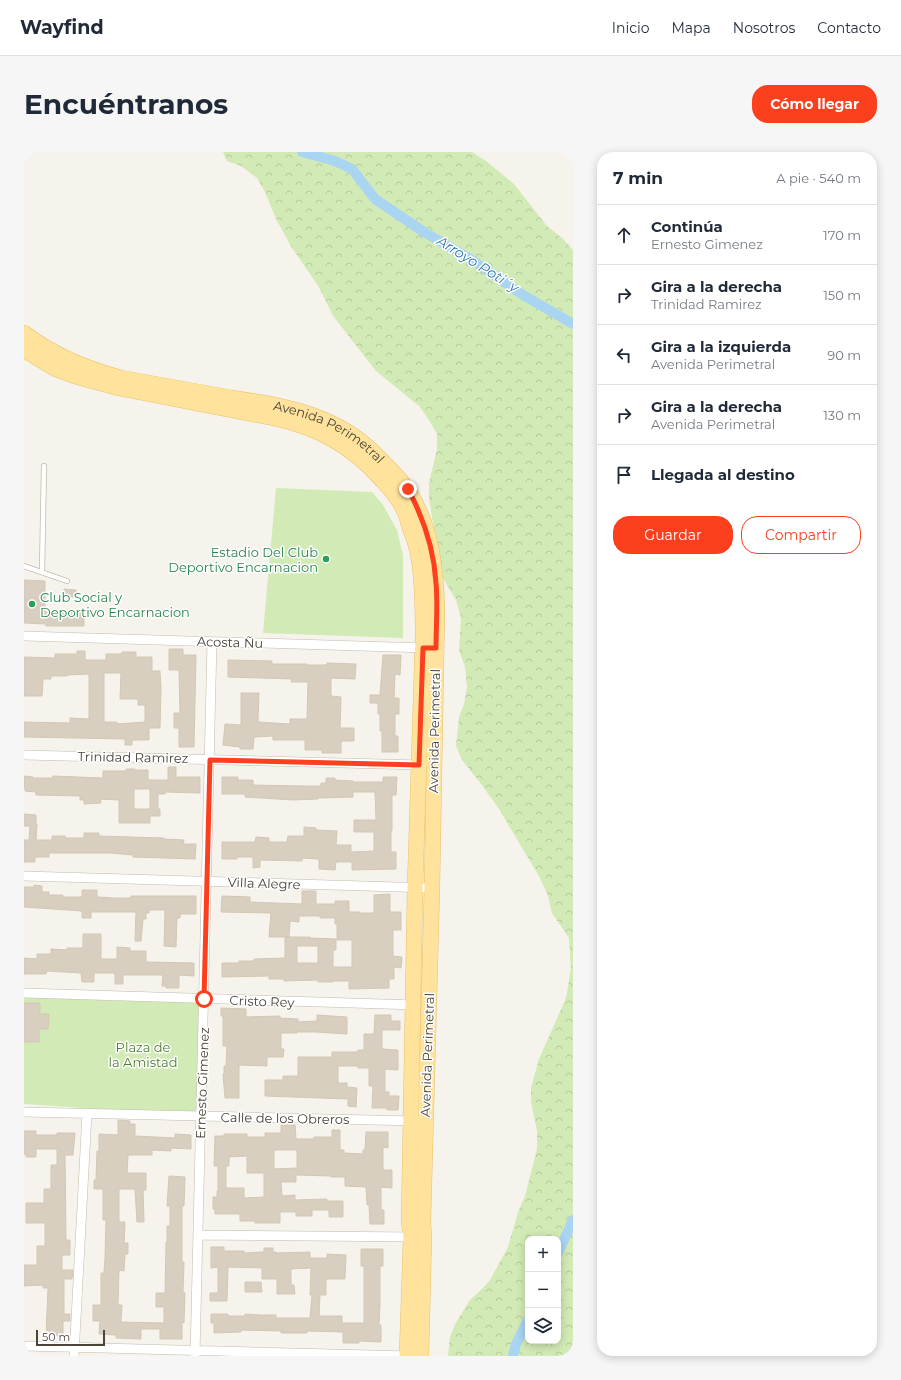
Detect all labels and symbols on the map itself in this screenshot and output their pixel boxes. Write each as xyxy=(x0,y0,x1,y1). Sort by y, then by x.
water label: Arroyo Poti´y xyxy=(433,231,524,297)
street label: Avenida Perimetral xyxy=(272,397,388,466)
route end xyxy=(399,480,417,498)
place label: Estadio Del Club Deportivo Encarnacion xyxy=(168,544,318,575)
marker: Estadio Del Club Deportivo Encarnacion xyxy=(321,554,331,564)
place label: Club Social y Deportivo Encarnacion xyxy=(40,589,190,620)
marker: Club Social y Deportivo Encarnacion xyxy=(27,599,37,609)
street label: Acosta Ñu xyxy=(197,633,263,651)
street label: Avenida Perimetral xyxy=(425,669,443,793)
street label: Trinidad Ramirez xyxy=(78,748,189,766)
street label: Villa Alegre xyxy=(227,874,301,892)
route start xyxy=(195,990,213,1008)
street label: Cristo Rey xyxy=(229,992,296,1010)
street label: Avenida Perimetral xyxy=(417,993,437,1117)
street label: Ernesto Gimenez xyxy=(192,1027,212,1139)
park label: Plaza de la Amistad xyxy=(108,1039,178,1070)
street label: Calle de los Obreros xyxy=(221,1109,349,1127)
scale bar xyxy=(36,1328,105,1347)

